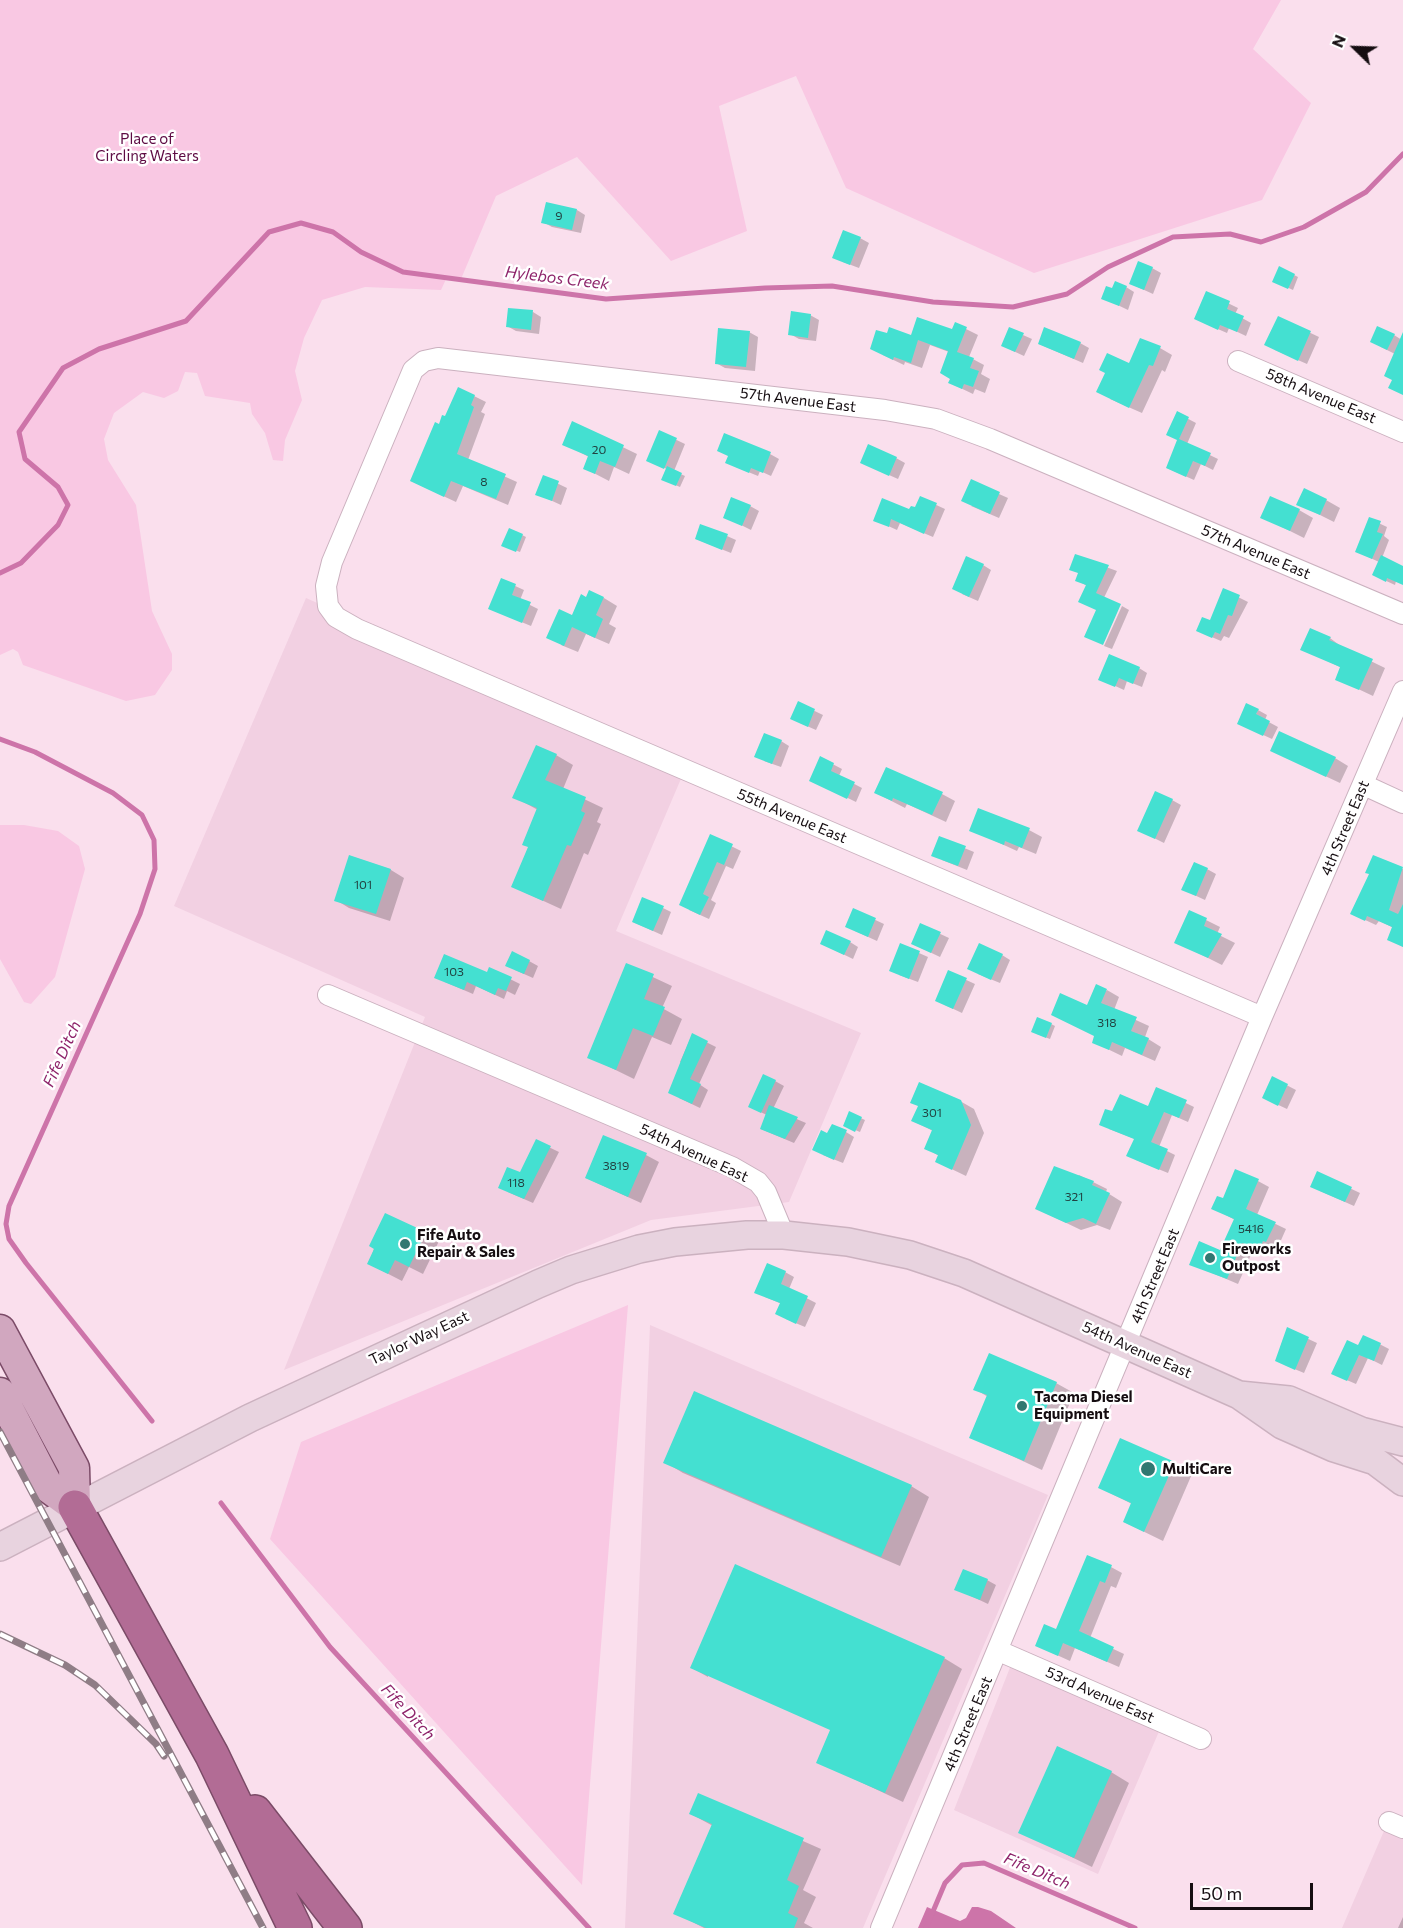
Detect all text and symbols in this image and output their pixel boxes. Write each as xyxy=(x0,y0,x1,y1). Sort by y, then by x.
north arrow xyxy=(1325,18,1385,78)
text: N xyxy=(1327,32,1349,50)
park label: Place of Circling Waters xyxy=(95,130,199,165)
house number: 9 xyxy=(555,209,563,223)
water label: Hylebos Creek xyxy=(504,262,610,294)
street label: 58th Avenue East xyxy=(1263,365,1379,427)
street label: 57th Avenue East xyxy=(739,384,857,416)
house number: 20 xyxy=(592,443,606,457)
house number: 8 xyxy=(480,475,488,489)
street label: 57th Avenue East xyxy=(1199,521,1313,583)
street label: 4th Street East xyxy=(1317,778,1373,878)
street label: 55th Avenue East xyxy=(734,785,850,847)
house number: 101 xyxy=(354,878,372,892)
house number: 103 xyxy=(444,965,464,979)
house number: 318 xyxy=(1097,1016,1117,1030)
water label: Fife Ditch xyxy=(39,1018,85,1090)
house number: 301 xyxy=(922,1106,942,1120)
street label: 54th Avenue East xyxy=(637,1120,751,1186)
house number: 3819 xyxy=(603,1159,629,1173)
house number: 118 xyxy=(507,1176,525,1190)
house number: 321 xyxy=(1065,1190,1083,1204)
house number: 5416 xyxy=(1238,1222,1264,1236)
place label: Fife Auto Repair & Sales xyxy=(417,1226,515,1261)
street label: 4th Street East xyxy=(1127,1226,1183,1326)
marker: Fife Auto Repair & Sales xyxy=(398,1237,412,1251)
place label: Fireworks Outpost xyxy=(1222,1240,1291,1275)
marker: Fireworks Outpost xyxy=(1203,1251,1217,1265)
street label: Taylor Way East xyxy=(366,1307,472,1369)
street label: 54th Avenue East xyxy=(1080,1318,1194,1382)
place label: Tacoma Diesel Equipment xyxy=(1034,1388,1133,1423)
marker: Tacoma Diesel Equipment xyxy=(1015,1399,1029,1413)
marker: MultiCare xyxy=(1139,1460,1157,1478)
place label: MultiCare xyxy=(1162,1460,1232,1478)
street label: 53rd Avenue East xyxy=(1043,1663,1157,1727)
street label: 4th Street East xyxy=(940,1674,996,1774)
water label: Fife Ditch xyxy=(377,1680,439,1744)
water label: Fife Ditch xyxy=(1001,1848,1073,1894)
scale bar xyxy=(1193,1871,1316,1909)
text: 50 m xyxy=(1201,1882,1242,1904)

